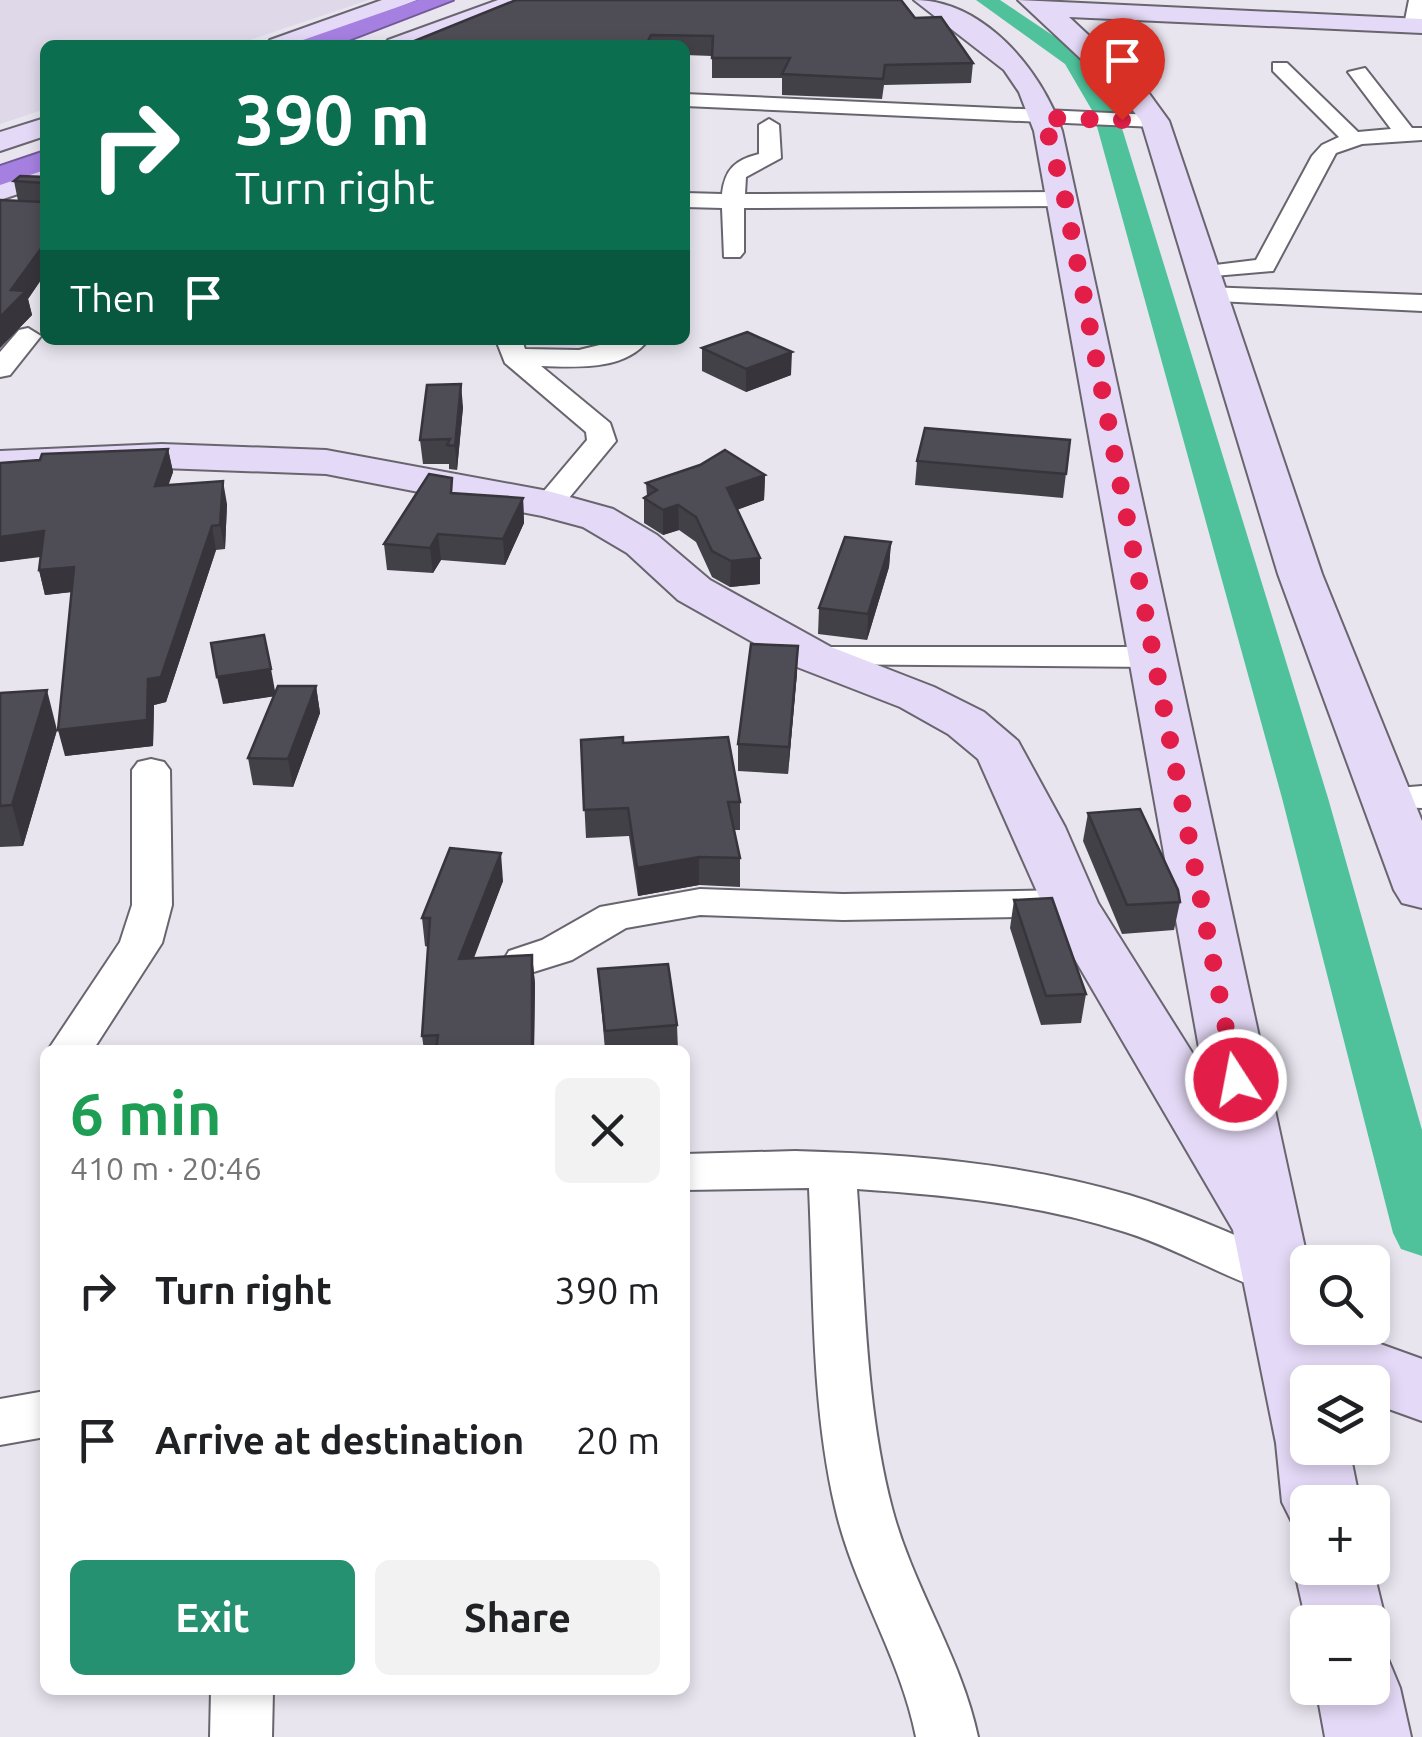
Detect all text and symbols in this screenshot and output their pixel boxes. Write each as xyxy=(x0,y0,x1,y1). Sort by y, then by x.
pin xyxy=(1080,18,1165,121)
icon: arrive xyxy=(1095,33,1150,88)
icon: right xyxy=(70,80,200,210)
text: 390 m xyxy=(235,80,430,158)
text: Turn right xyxy=(235,162,435,213)
icon: arrive xyxy=(176,270,231,325)
text: Then xyxy=(70,277,156,319)
position arrow xyxy=(1184,1028,1288,1132)
button: close xyxy=(555,1078,660,1183)
text: 6 min xyxy=(70,1079,222,1146)
text: 410 m · 20:46 xyxy=(70,1150,262,1186)
map controls xyxy=(1290,1245,1390,1705)
button: search xyxy=(1290,1245,1390,1345)
icon: right xyxy=(70,1263,125,1318)
text: Turn right xyxy=(155,1269,332,1311)
text: 390 m xyxy=(554,1269,660,1311)
button: layers xyxy=(1290,1365,1390,1465)
icon: arrive xyxy=(70,1413,125,1468)
text: Arrive at destination xyxy=(155,1419,524,1461)
text: 20 m xyxy=(576,1419,660,1461)
button: + xyxy=(1290,1485,1390,1585)
button: Exit xyxy=(70,1560,355,1675)
button: Share xyxy=(375,1560,660,1675)
button: − xyxy=(1290,1605,1390,1705)

